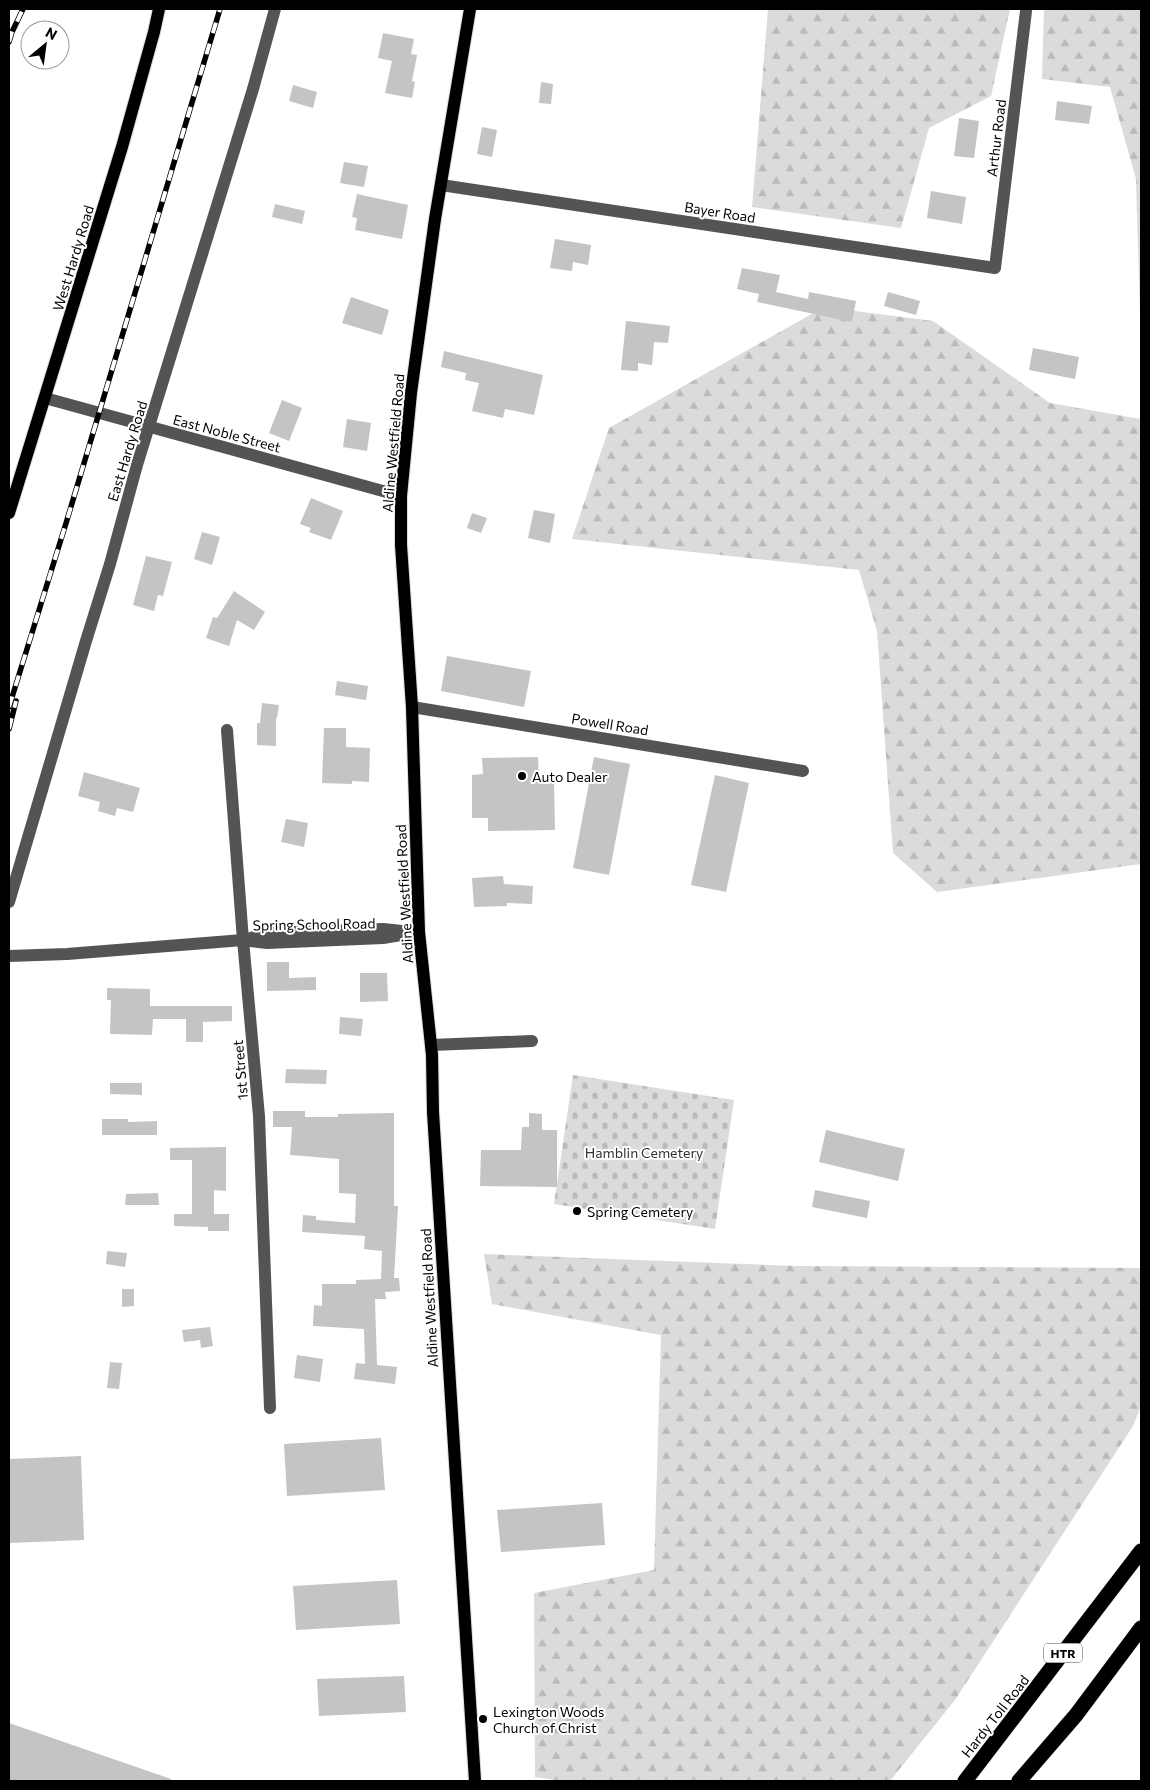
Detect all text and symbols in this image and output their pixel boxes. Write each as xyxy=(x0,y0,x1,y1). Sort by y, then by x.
north arrow xyxy=(20,20,70,70)
text: N xyxy=(43,23,60,43)
street label: Arthur Road xyxy=(983,98,1009,178)
street label: Bayer Road xyxy=(683,198,757,226)
street label: West Hardy Road xyxy=(49,203,97,313)
street label: Aldine Westfield Road xyxy=(378,373,408,513)
street label: East Hardy Road xyxy=(104,399,150,503)
street label: East Noble Street xyxy=(171,410,283,456)
street label: Powell Road xyxy=(570,710,650,738)
place label: Auto Dealer xyxy=(532,768,608,785)
marker: Auto Dealer xyxy=(516,770,528,782)
street label: Aldine Westfield Road xyxy=(392,824,416,964)
street label: Spring School Road xyxy=(252,914,376,934)
street label: 1st Street xyxy=(229,1039,251,1101)
park label: Hamblin Cemetery xyxy=(585,1144,703,1161)
place label: Spring Cemetery xyxy=(587,1203,693,1220)
marker: Spring Cemetery xyxy=(571,1205,583,1217)
street label: Aldine Westfield Road xyxy=(417,1228,441,1368)
road number: HTR xyxy=(1044,1644,1082,1662)
street label: Hardy Toll Road xyxy=(958,1671,1032,1761)
place label: Lexington Woods Church of Christ xyxy=(493,1703,604,1736)
marker: Lexington Woods Church of Christ xyxy=(477,1713,489,1725)

